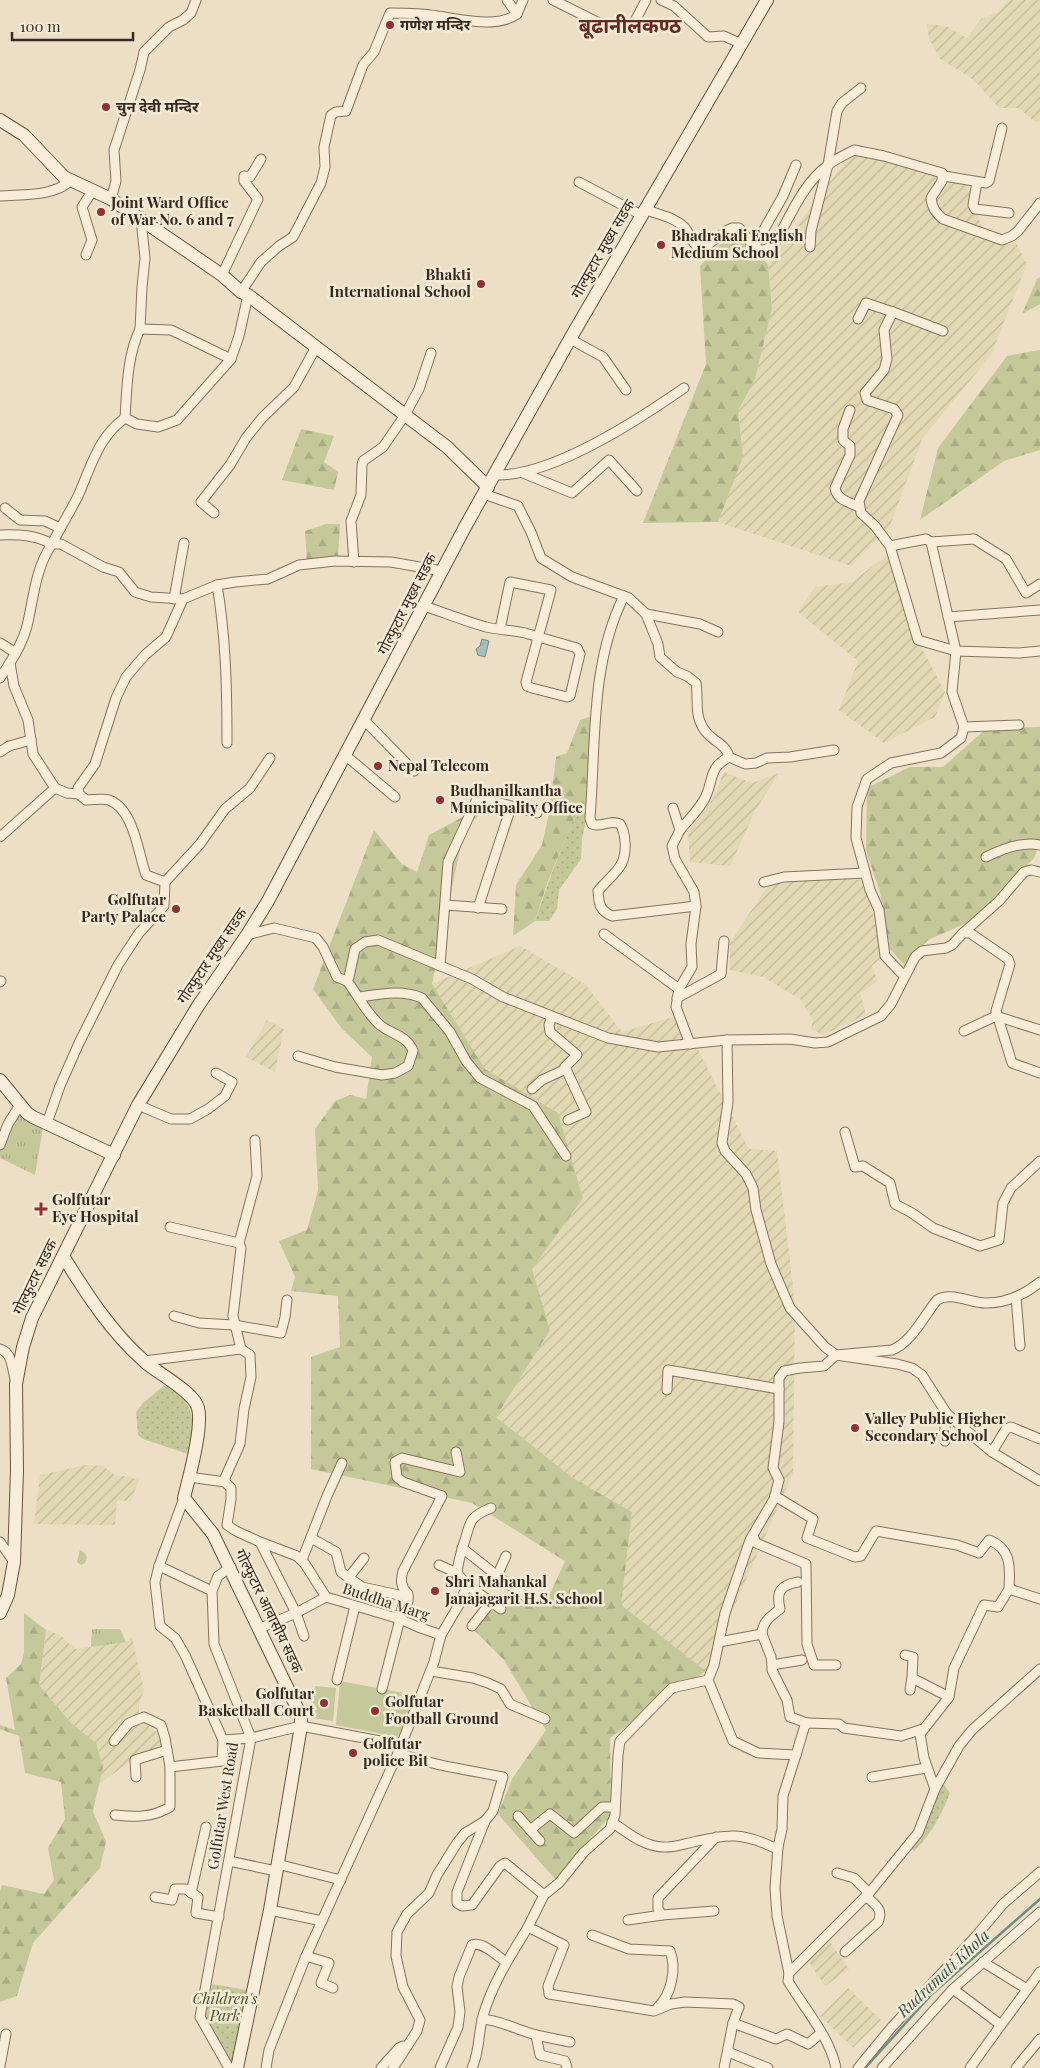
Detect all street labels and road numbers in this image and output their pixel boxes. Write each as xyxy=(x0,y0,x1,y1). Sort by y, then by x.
street label: गोल्फुटार मुख्य सडक xyxy=(566,195,640,302)
street label: गोल्फुटार मुख्य सडक xyxy=(372,549,441,658)
street label: गोल्फुटार मुख्य सडक xyxy=(172,903,252,1008)
street label: गोल्फुटार सडक xyxy=(7,1235,62,1318)
street label: गोल्फुटार आवासीय सडक xyxy=(230,1545,309,1677)
street label: Buddha Marg xyxy=(340,1578,432,1625)
street label: Golfutar West Road xyxy=(202,1740,242,1871)

